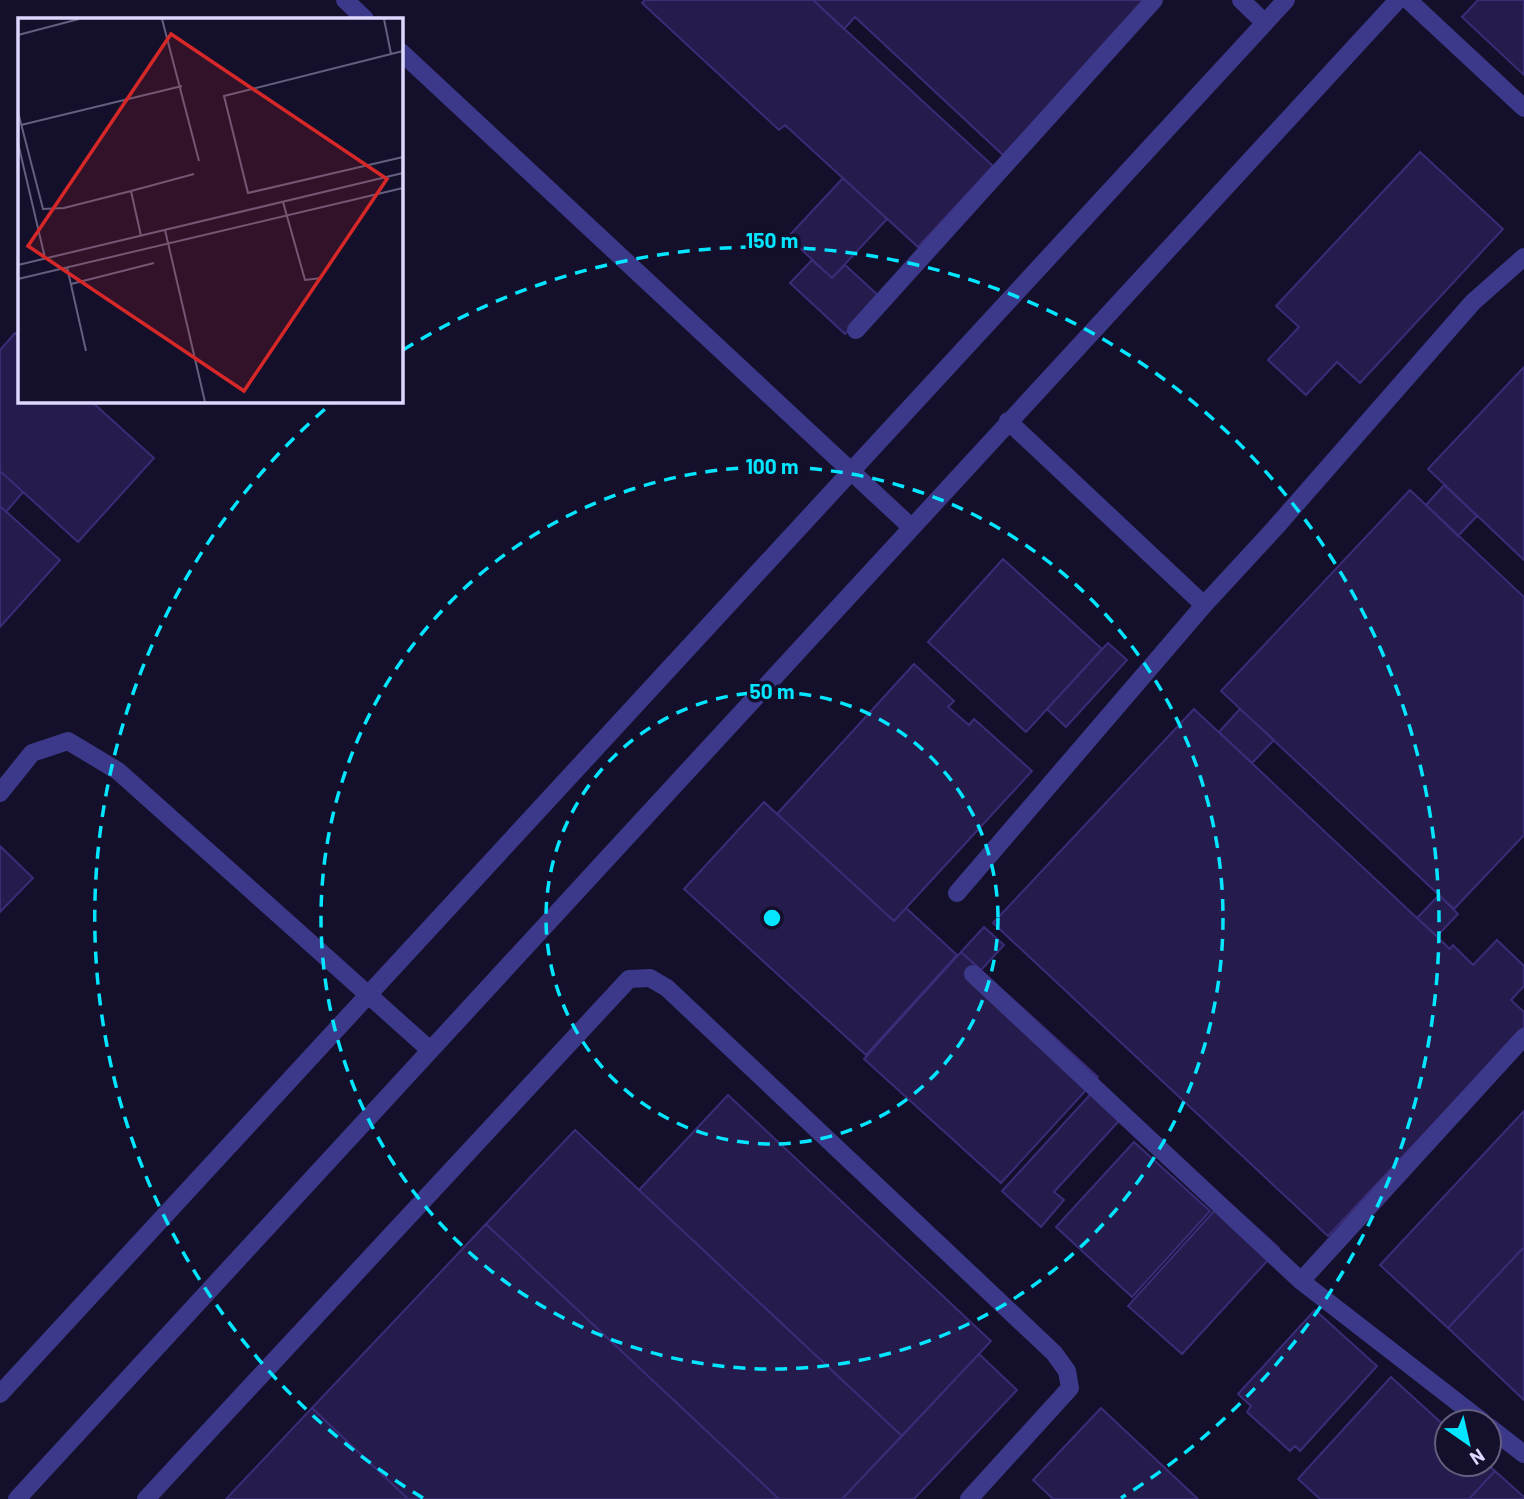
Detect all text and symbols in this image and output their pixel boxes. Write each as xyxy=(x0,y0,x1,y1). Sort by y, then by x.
inset map xyxy=(18,18,402,402)
text: 150 m xyxy=(746,227,798,252)
text: 100 m xyxy=(745,453,799,478)
text: 50 m xyxy=(749,678,795,703)
centre of rings xyxy=(760,906,784,930)
north arrow xyxy=(1433,1408,1503,1478)
text: N xyxy=(1466,1444,1489,1471)

